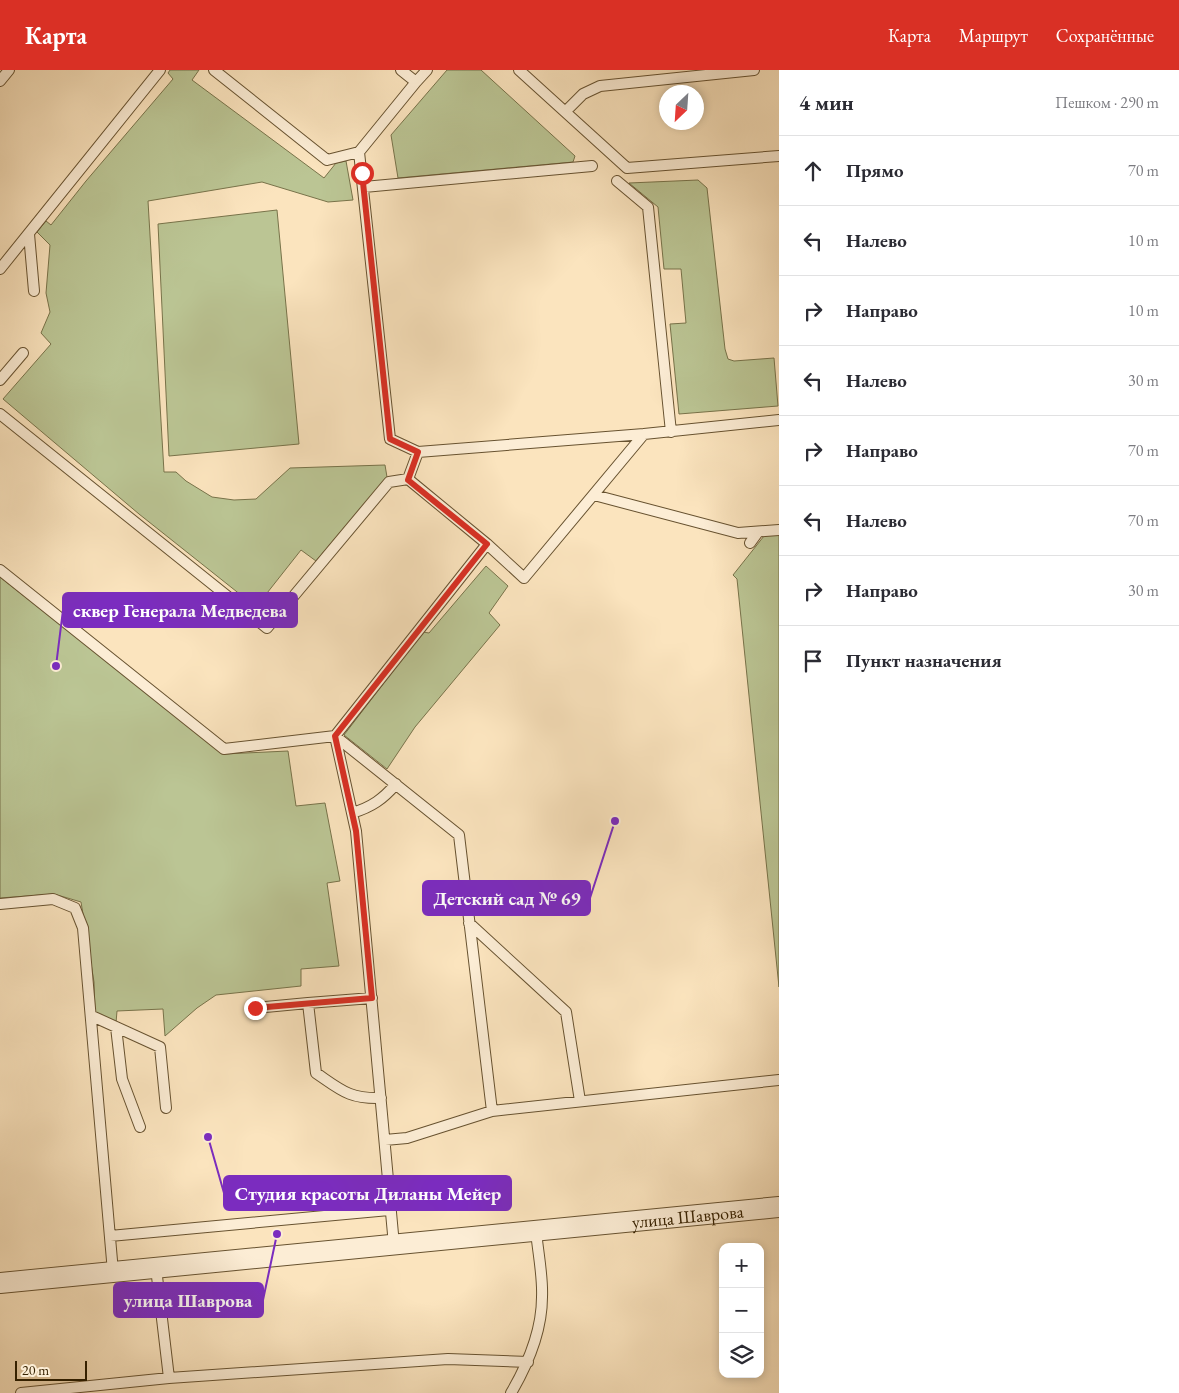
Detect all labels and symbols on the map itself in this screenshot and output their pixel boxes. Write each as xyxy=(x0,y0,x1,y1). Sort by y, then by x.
north arrow xyxy=(659,85,704,130)
route start xyxy=(351,162,374,185)
callout: сквер Генерала Медведева xyxy=(63,593,297,627)
text: сквер Генерала Медведева xyxy=(73,598,288,623)
callout: Детский сад № 69 xyxy=(423,881,590,915)
text: Детский сад № 69 xyxy=(433,886,581,911)
route end xyxy=(244,997,267,1020)
callout: Студия красоты Диланы Мейер xyxy=(224,1176,511,1210)
text: Студия красоты Диланы Мейер xyxy=(235,1181,502,1206)
street label: улица Шаврова xyxy=(631,1199,746,1233)
callout: улица Шаврова xyxy=(114,1283,263,1317)
text: улица Шаврова xyxy=(124,1288,253,1313)
scale bar xyxy=(15,1358,88,1381)

